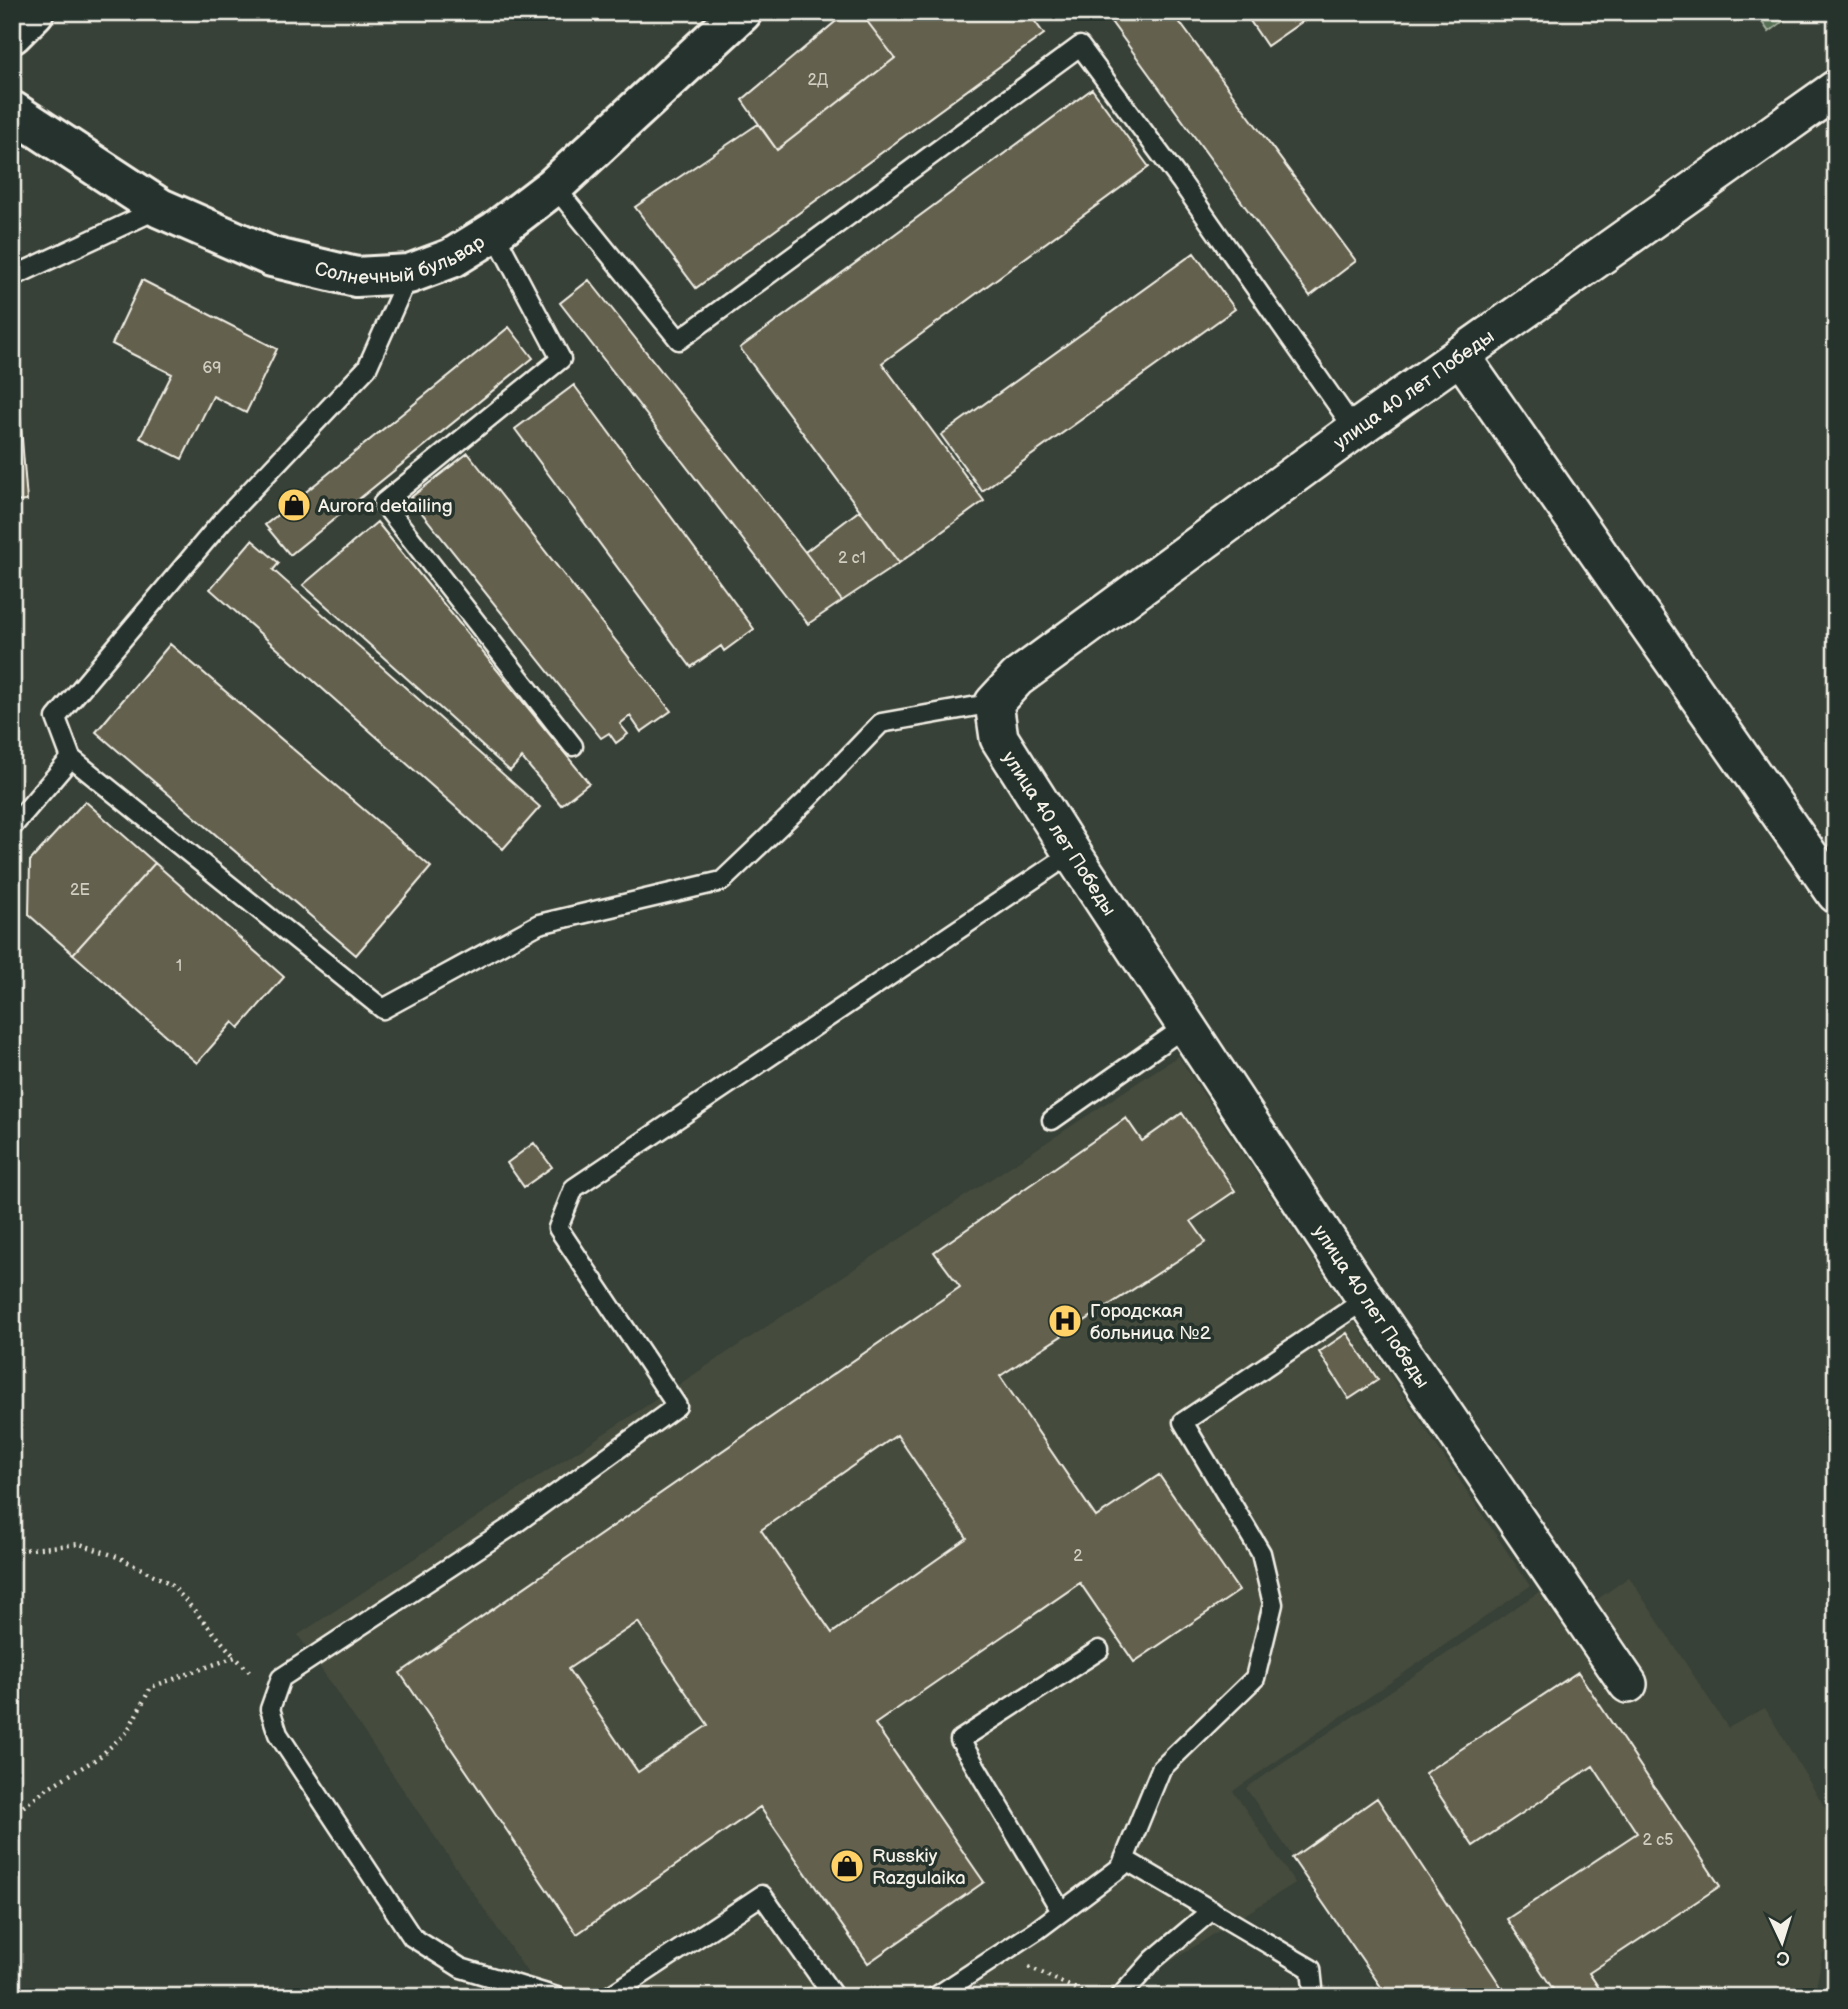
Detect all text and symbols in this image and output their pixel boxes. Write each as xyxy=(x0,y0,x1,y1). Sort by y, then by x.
house number: 2Д xyxy=(808,71,828,90)
street label: Солнечный бульвар xyxy=(312,231,489,290)
street label: улица 40 лет Победы xyxy=(1329,325,1499,455)
house number: 69 xyxy=(202,359,222,378)
shop icon: Aurora detailing xyxy=(275,486,313,524)
place label: Aurora detailing xyxy=(318,495,453,518)
house number: 2 с1 xyxy=(838,549,866,568)
street label: улица 40 лет Победы xyxy=(997,747,1120,920)
house number: 2Е xyxy=(70,881,90,900)
house number: 1 xyxy=(176,957,182,976)
street label: улица 40 лет Победы xyxy=(1308,1221,1434,1393)
place label: Городская больница №2 xyxy=(1090,1300,1212,1345)
hospital icon: Городская больница №2 xyxy=(1046,1302,1084,1340)
house number: 2 xyxy=(1073,1547,1083,1566)
house number: 2 с5 xyxy=(1643,1831,1673,1850)
place label: Russkiy Razgulaika xyxy=(872,1845,966,1890)
shop icon: Russkiy Razgulaika xyxy=(828,1847,866,1885)
north arrow xyxy=(1746,1908,1816,1978)
text: С xyxy=(1776,1946,1790,1969)

